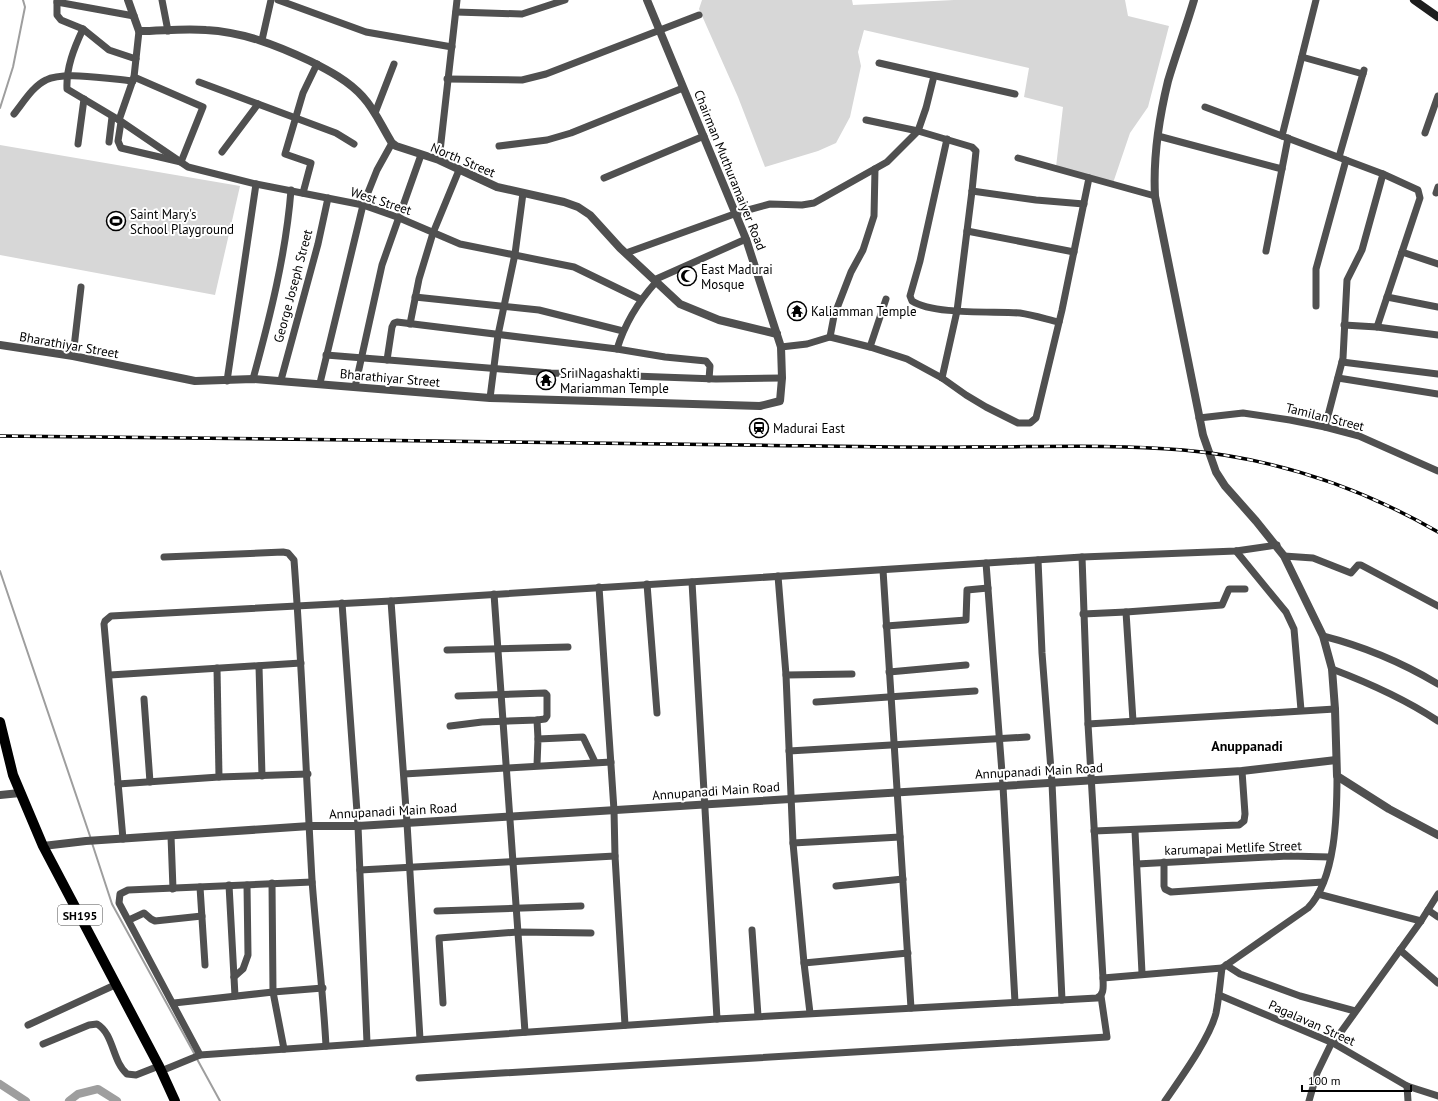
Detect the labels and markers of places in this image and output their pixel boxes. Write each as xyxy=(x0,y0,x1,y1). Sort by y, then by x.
place label: Saint Mary's School Playground xyxy=(130,206,234,238)
sports icon: Saint Mary's School Playground xyxy=(105,210,127,232)
place label: East Madurai Mosque xyxy=(701,261,773,293)
mosque icon: East Madurai Mosque xyxy=(676,265,698,287)
temple icon: Kaliamman Temple xyxy=(786,300,808,322)
place label: Kaliamman Temple xyxy=(811,303,917,320)
place label: Sri Nagashakti Mariamman Temple xyxy=(560,365,669,397)
temple icon: Sri Nagashakti Mariamman Temple xyxy=(535,369,557,391)
station icon: Madurai East xyxy=(748,417,770,439)
place label: Madurai East xyxy=(773,420,845,437)

